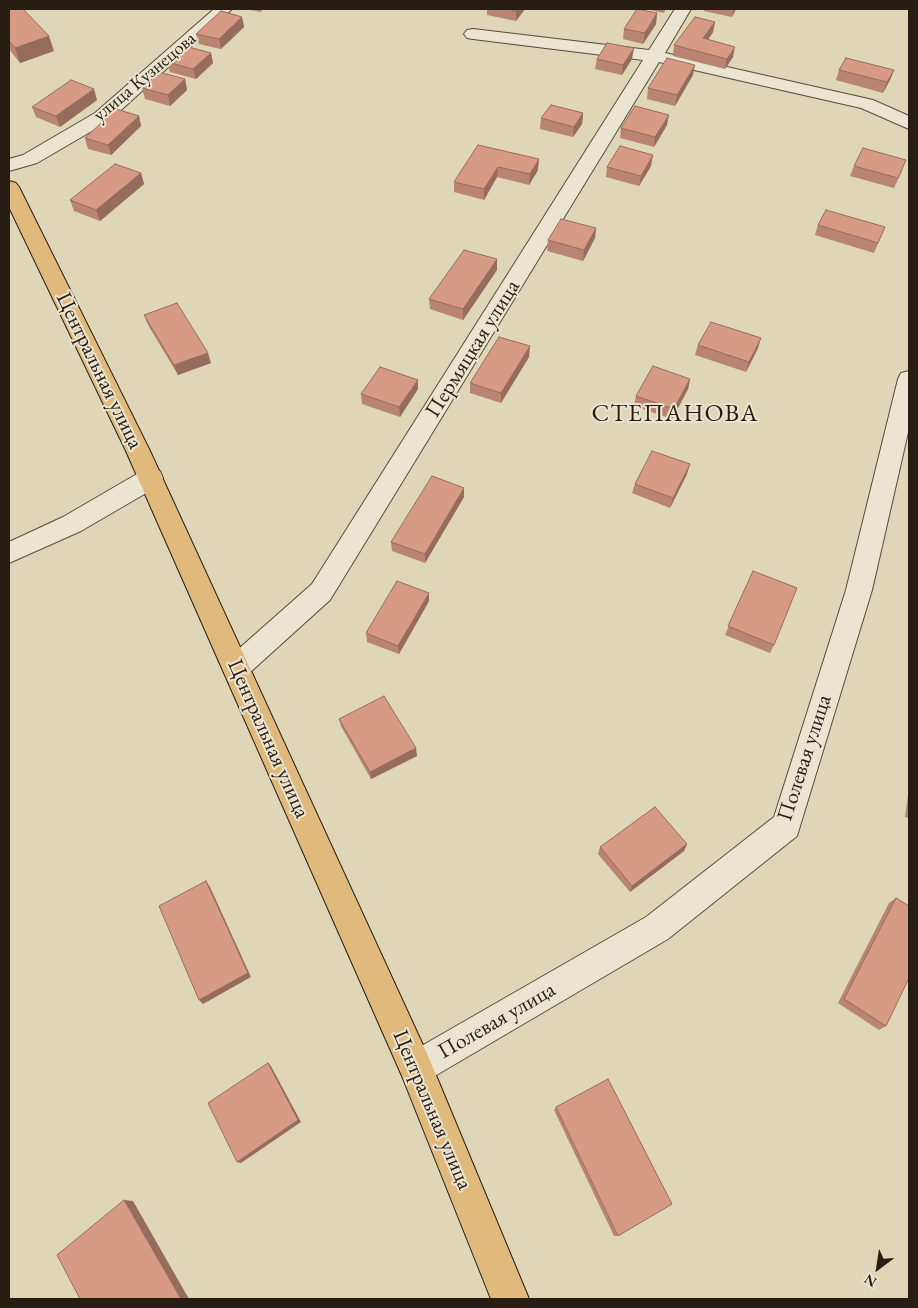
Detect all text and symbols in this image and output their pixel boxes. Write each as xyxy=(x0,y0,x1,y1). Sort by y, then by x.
street label: улица Кузнецова xyxy=(89,27,201,127)
street label: Пермяцкая улица xyxy=(420,275,526,423)
street label: Центральная улица xyxy=(50,288,148,454)
district label: СТЕПАНОВА xyxy=(590,399,760,429)
street label: Центральная улица xyxy=(221,656,315,822)
street label: Полевая улица xyxy=(772,691,838,825)
street label: Полевая улица xyxy=(433,977,561,1065)
street label: Центральная улица xyxy=(386,1026,478,1194)
north arrow xyxy=(853,1243,903,1293)
text: N xyxy=(861,1270,880,1291)

